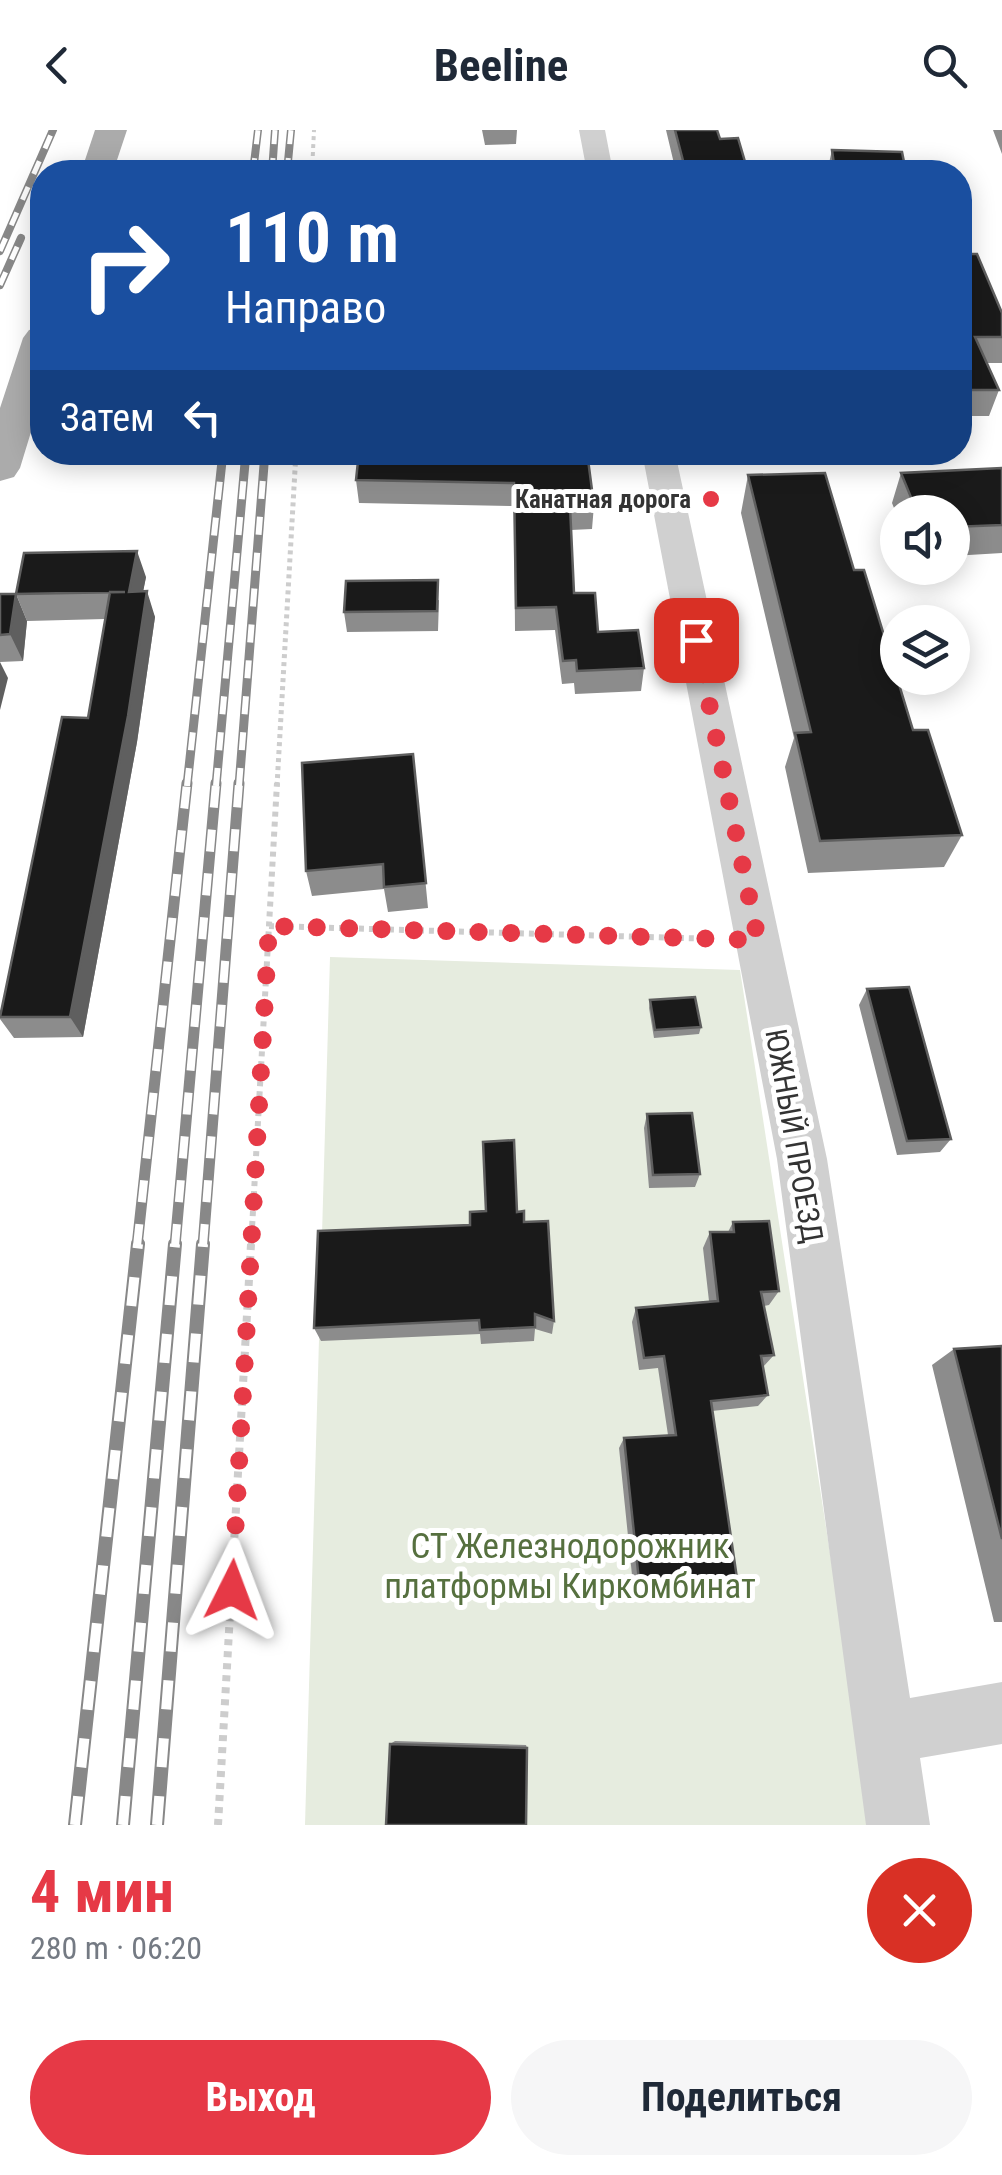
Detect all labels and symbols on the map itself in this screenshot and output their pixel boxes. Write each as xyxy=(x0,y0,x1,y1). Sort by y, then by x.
place label: Канатная дорога xyxy=(515,485,691,514)
marker: Канатная дорога xyxy=(700,488,722,510)
pin xyxy=(654,598,739,683)
street label: ЮЖНЫЙ ПРОЕЗД xyxy=(758,1026,831,1246)
park label: СТ Железнодорожник платформы Киркомбинат xyxy=(384,1526,756,1607)
position arrow xyxy=(180,1538,284,1642)

